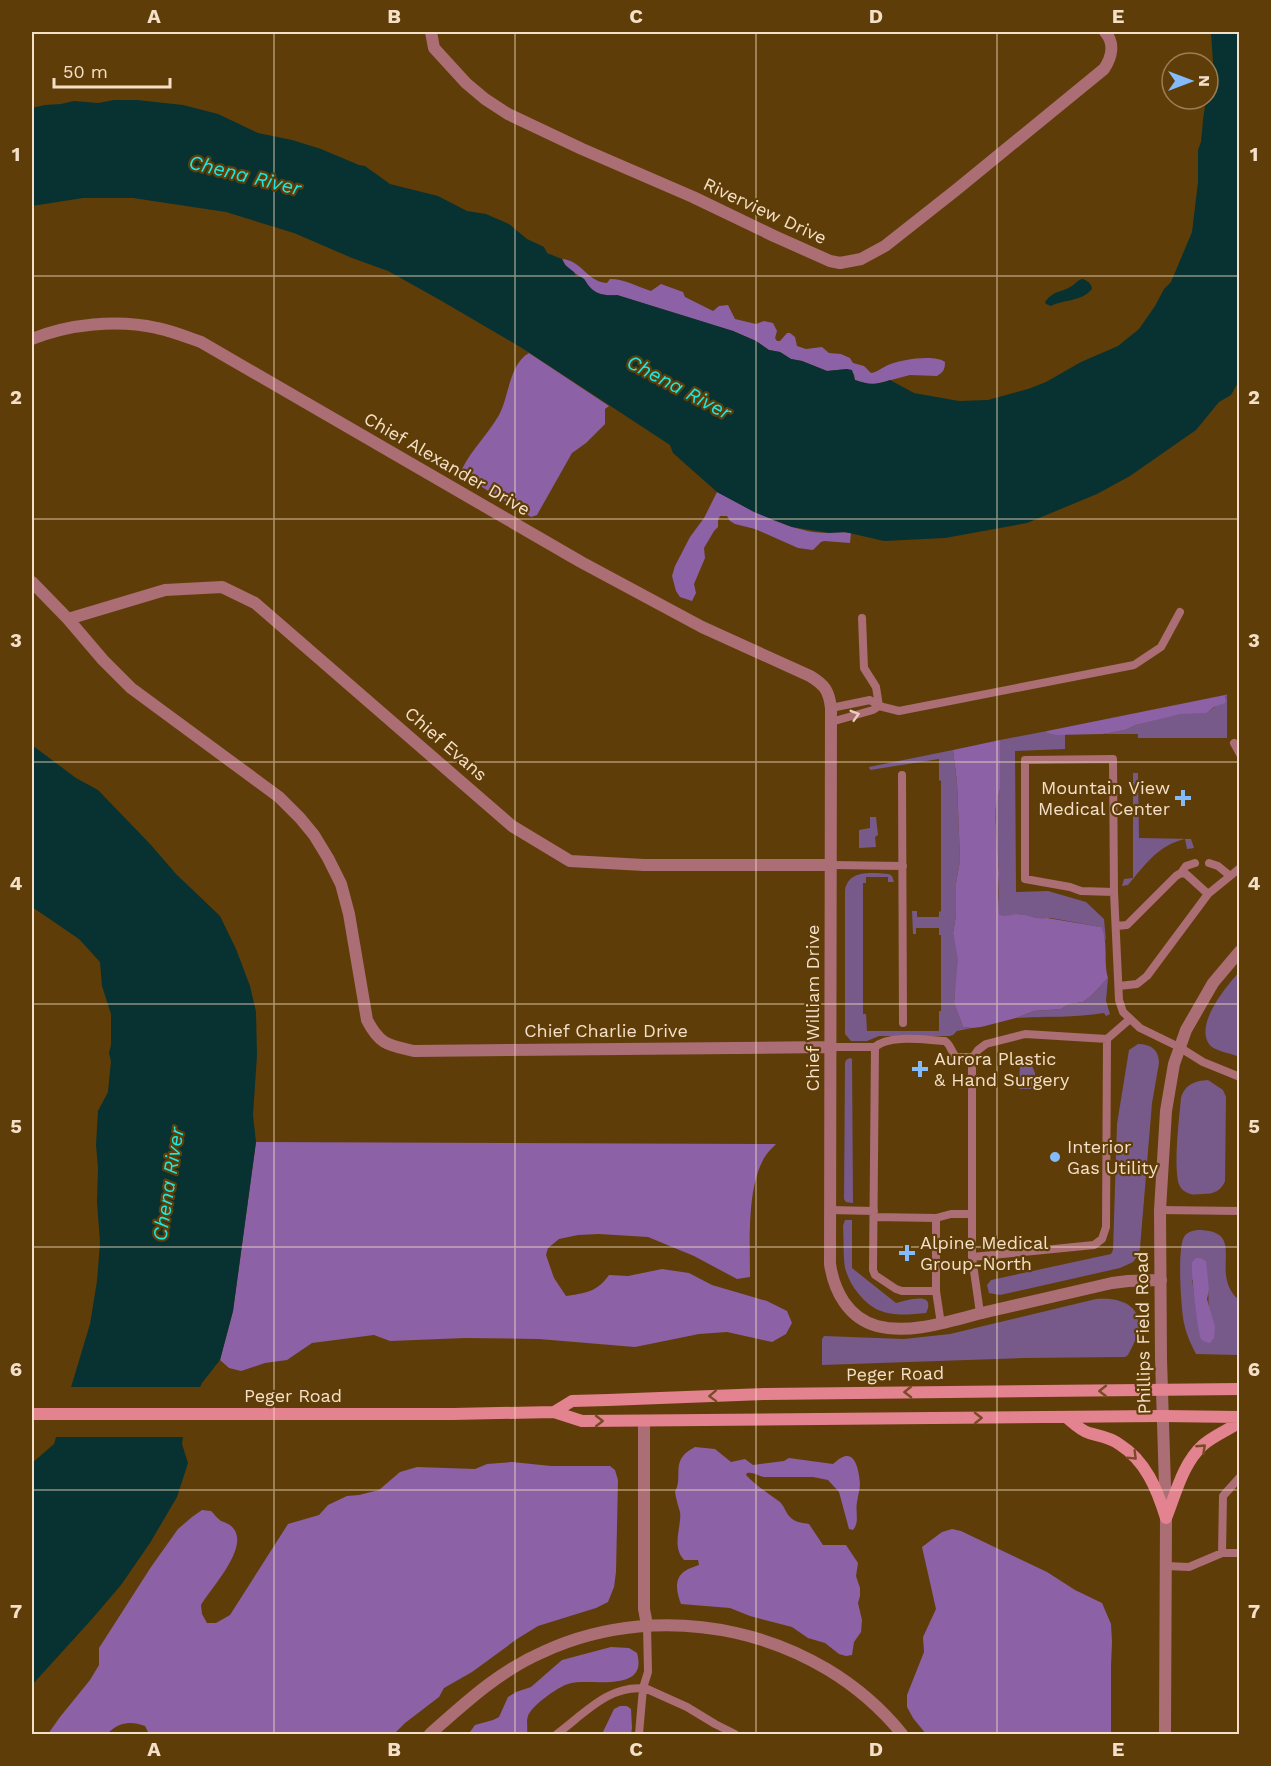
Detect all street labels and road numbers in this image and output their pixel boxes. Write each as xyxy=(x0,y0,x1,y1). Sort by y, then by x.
street label: Riverview Drive xyxy=(700,173,830,248)
street label: Chief Alexander Drive xyxy=(361,407,534,520)
street label: Chief Evans xyxy=(401,702,492,785)
street label: Chief William Drive xyxy=(802,925,823,1091)
street label: Chief Charlie Drive xyxy=(524,1020,688,1041)
street label: Phillips Field Road xyxy=(1131,1252,1154,1415)
street label: Peger Road xyxy=(846,1362,944,1385)
street label: Peger Road xyxy=(244,1385,342,1406)

